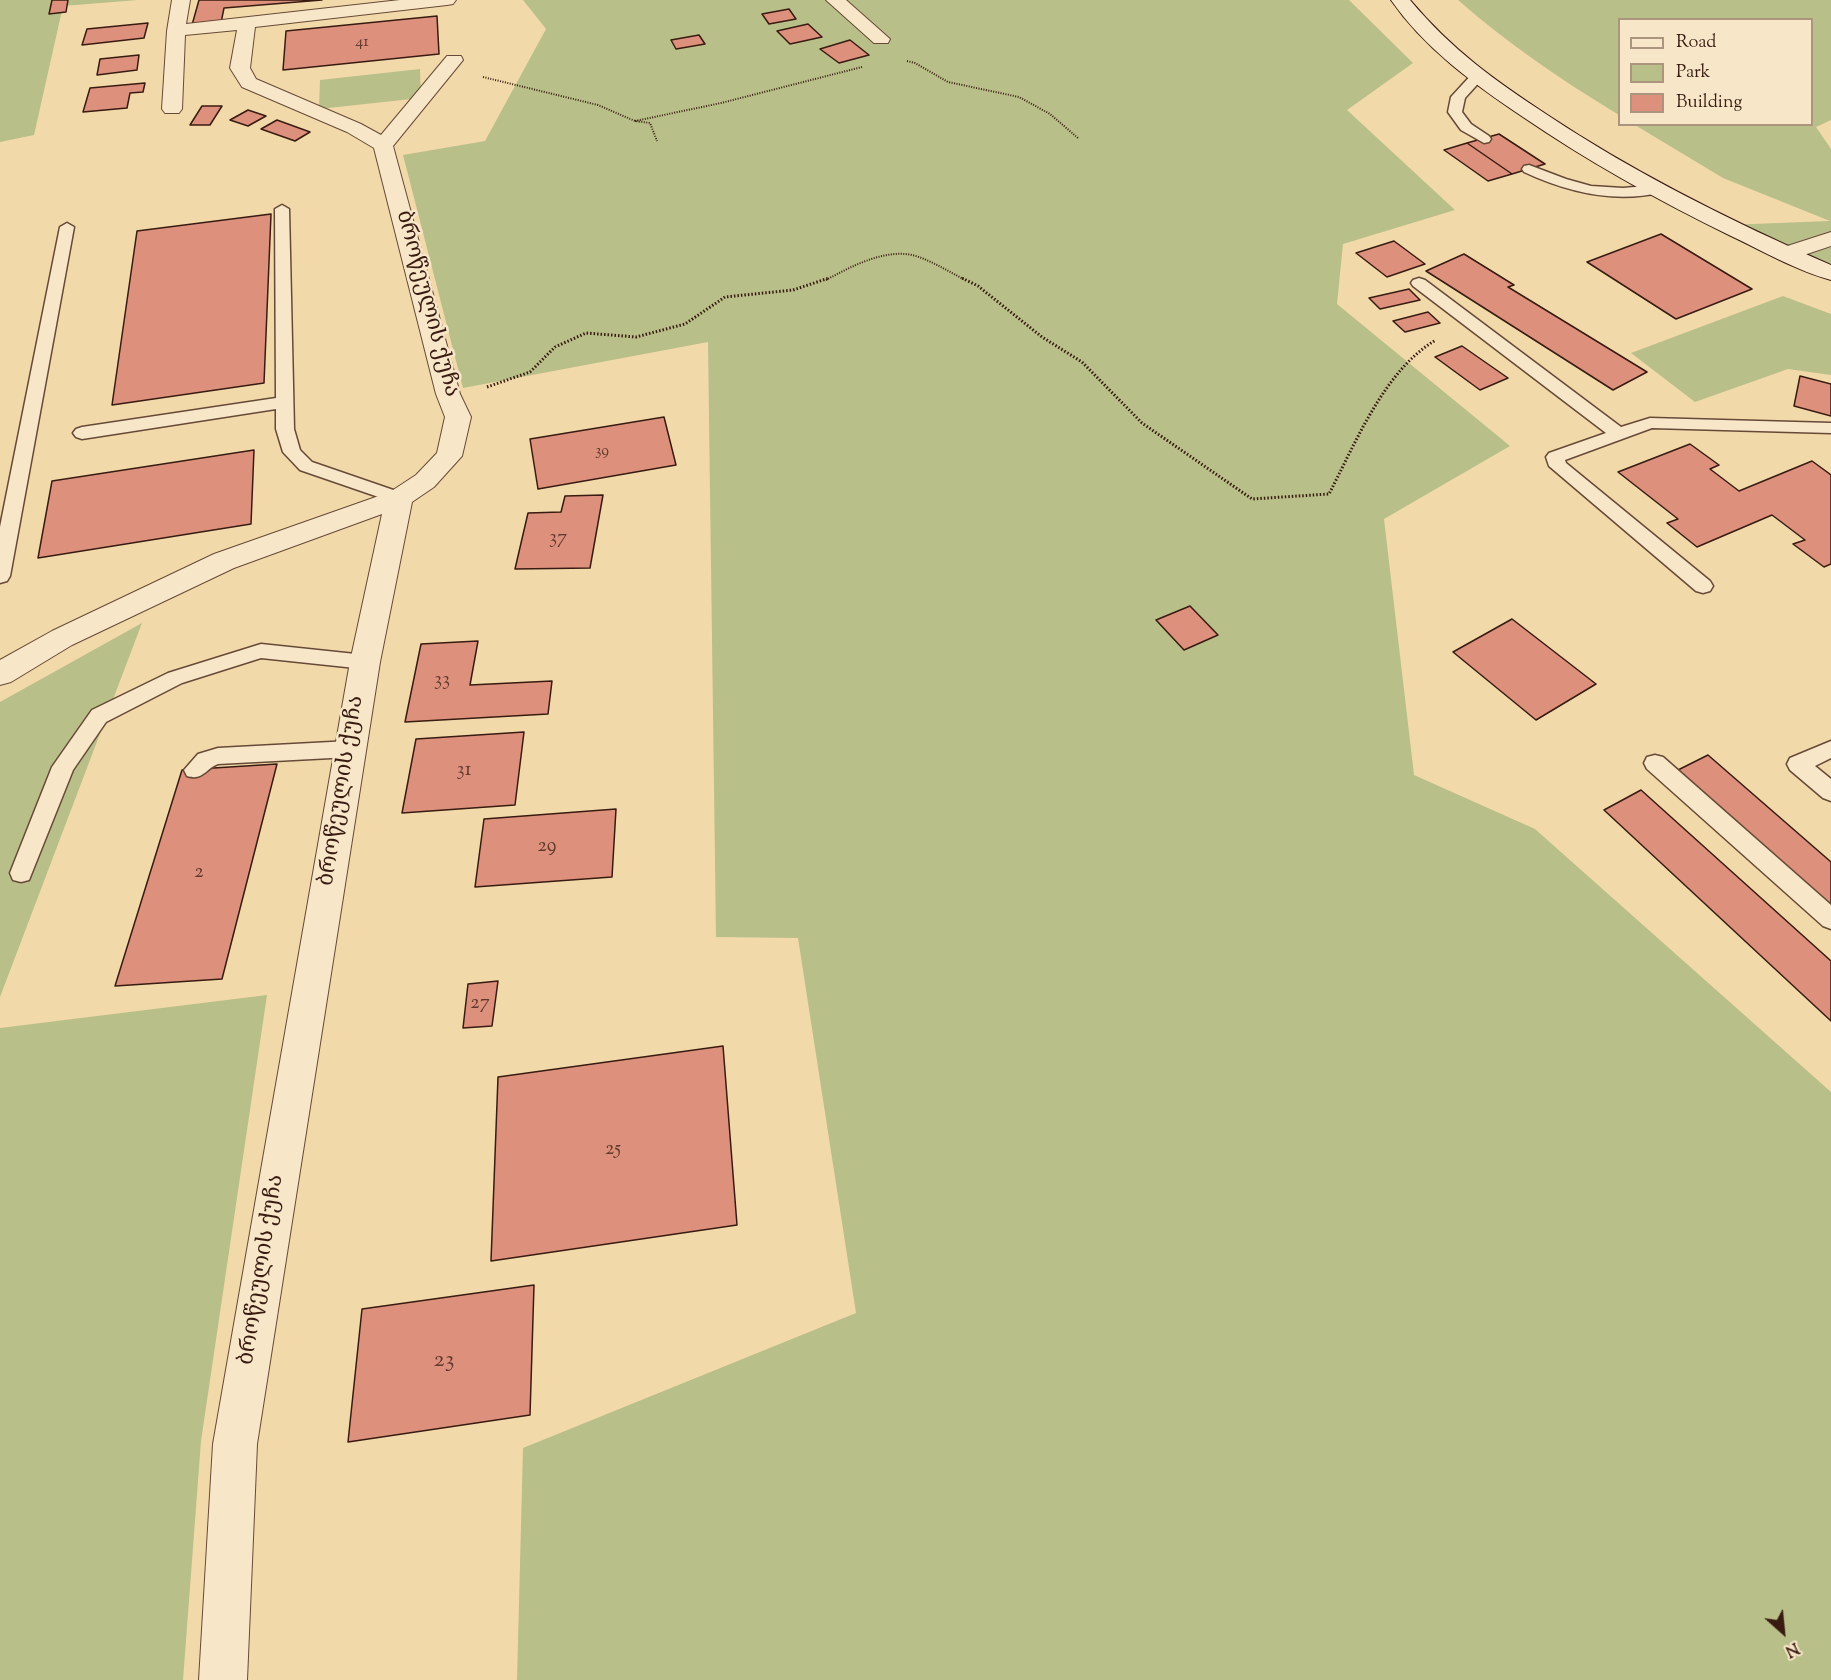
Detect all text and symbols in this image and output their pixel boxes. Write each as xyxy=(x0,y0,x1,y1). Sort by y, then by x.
legend xyxy=(1618,18,1813,126)
text: Road xyxy=(1676,30,1716,56)
house number: 41 xyxy=(355,33,369,53)
text: Park xyxy=(1676,60,1710,86)
text: Building xyxy=(1676,90,1742,116)
street label: ბროწეულის ქუჩა xyxy=(388,208,464,400)
house number: 39 xyxy=(595,442,609,462)
house number: 37 xyxy=(549,528,567,552)
house number: 33 xyxy=(434,670,450,694)
street label: ბროწეულის ქუჩა xyxy=(315,694,371,888)
house number: 31 xyxy=(457,760,471,784)
house number: 29 xyxy=(537,836,557,860)
house number: 2 xyxy=(194,862,204,886)
house number: 27 xyxy=(470,993,490,1017)
house number: 25 xyxy=(605,1139,621,1163)
street label: ბროწეულის ქუჩა xyxy=(235,1173,291,1367)
house number: 23 xyxy=(434,1348,454,1376)
north arrow xyxy=(1753,1602,1813,1662)
text: N xyxy=(1780,1635,1802,1662)

